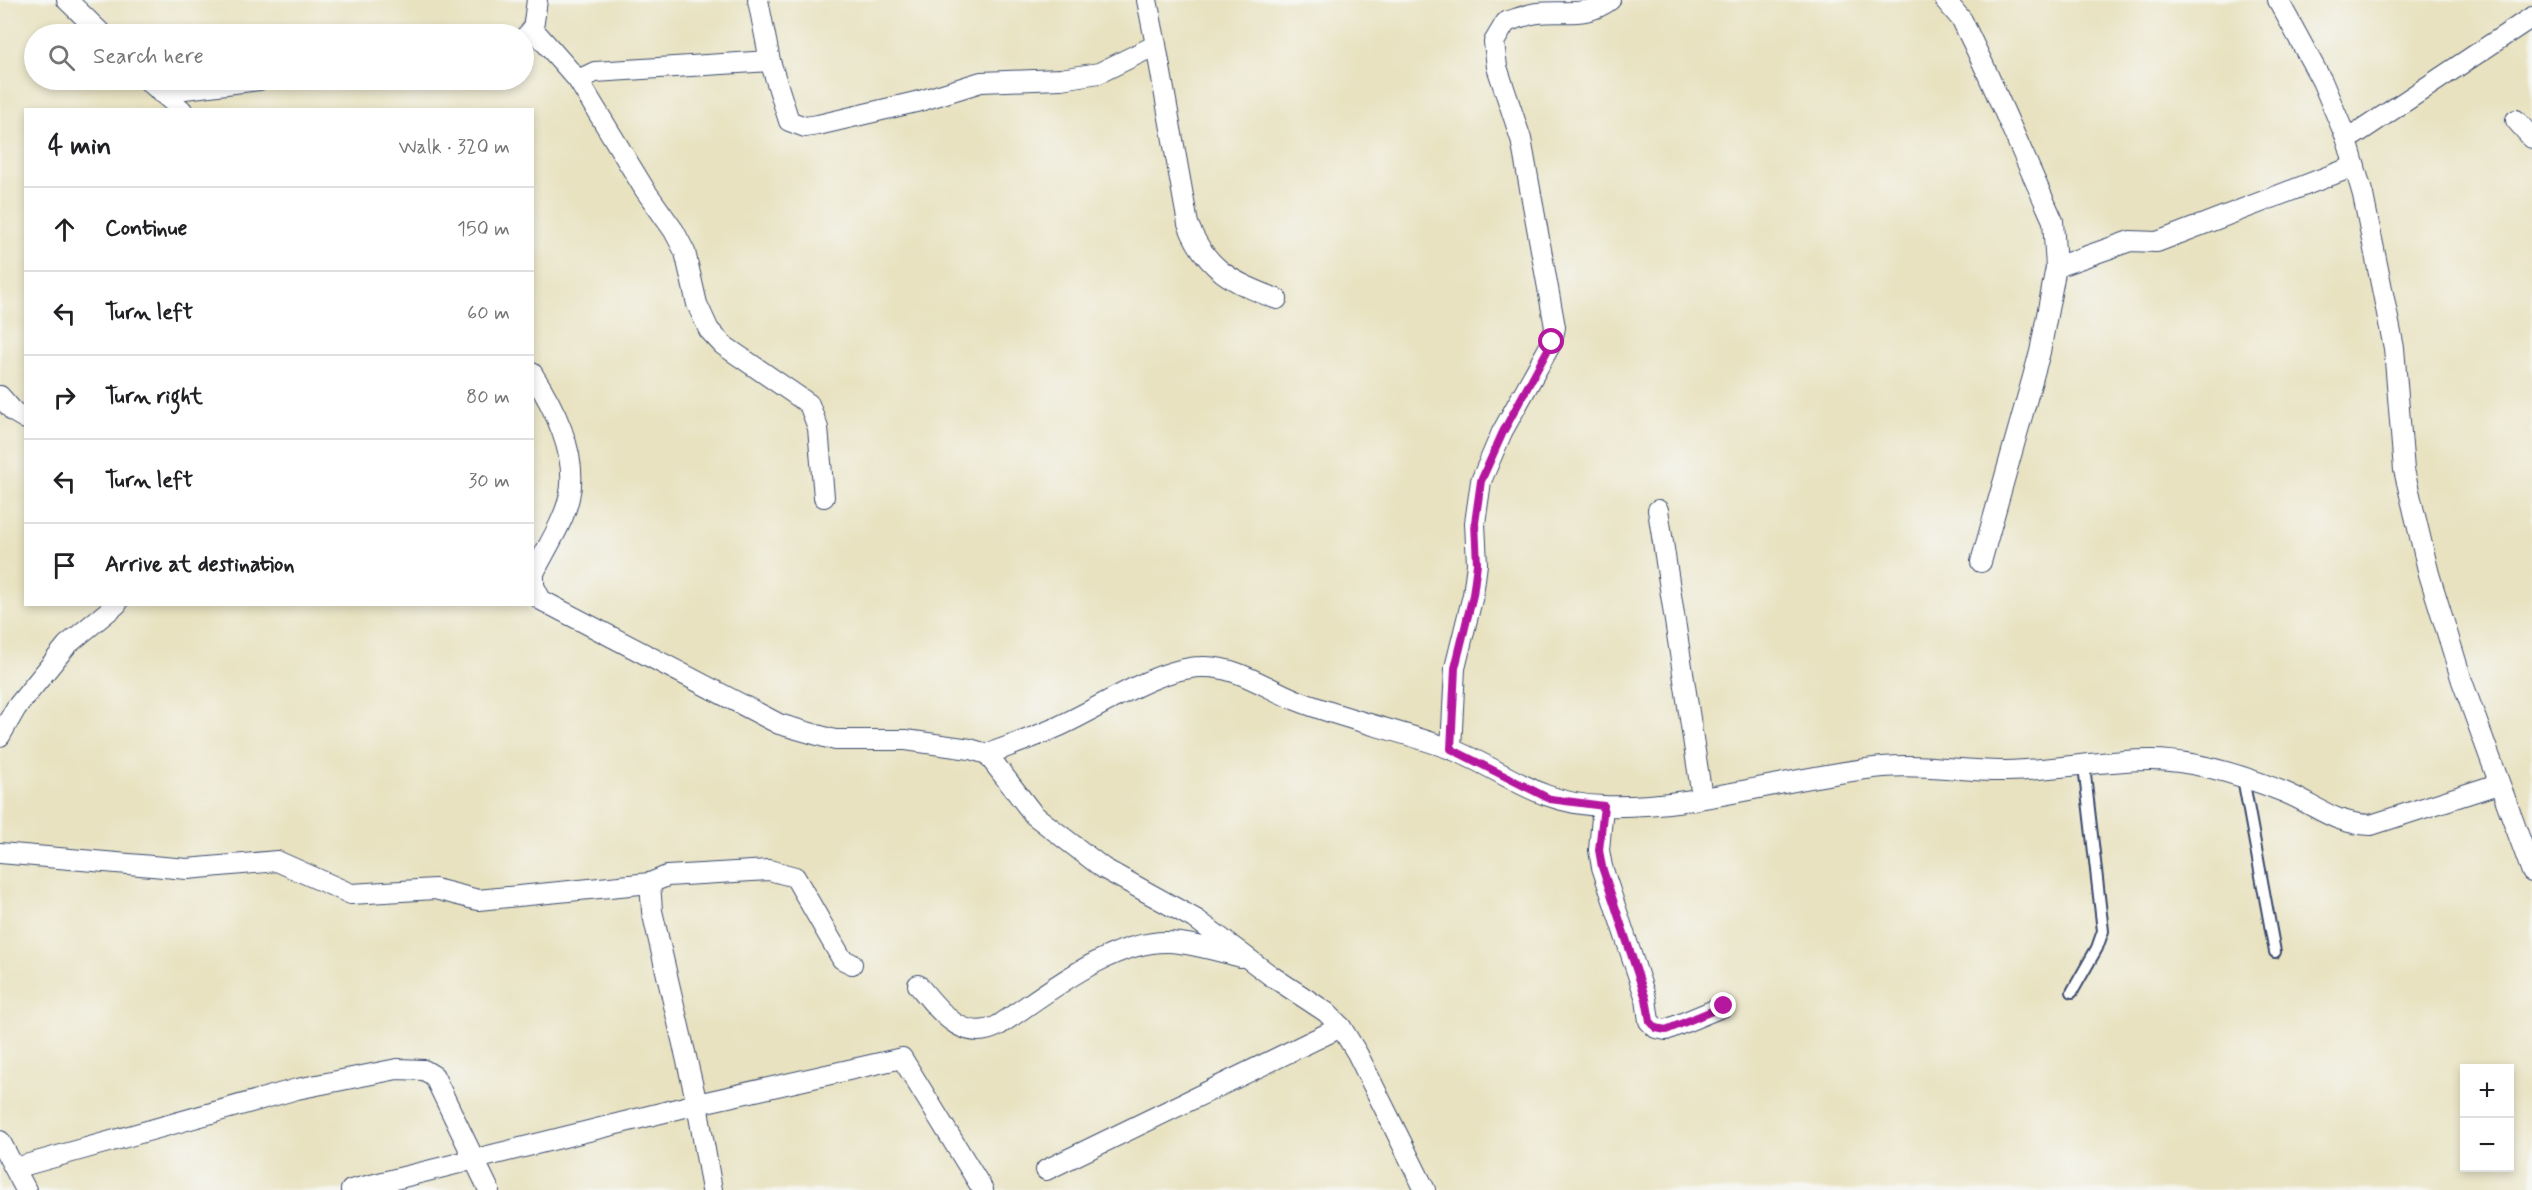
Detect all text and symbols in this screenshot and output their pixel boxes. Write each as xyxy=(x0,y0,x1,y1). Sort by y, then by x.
search box xyxy=(24,24,534,90)
icon: search xyxy=(45,41,78,74)
text: Search here xyxy=(93,43,204,71)
text: 4 min xyxy=(48,130,111,164)
text: Walk · 320 m xyxy=(398,134,510,161)
icon: ahead xyxy=(48,213,81,246)
text: Continue xyxy=(105,215,187,243)
text: 150 m xyxy=(457,216,510,243)
icon: left xyxy=(48,297,81,330)
text: Turn left xyxy=(105,299,193,327)
text: 60 m xyxy=(467,300,510,327)
route start xyxy=(1538,328,1564,354)
icon: right xyxy=(48,381,81,414)
text: Turn right xyxy=(105,383,203,411)
text: 80 m xyxy=(466,384,510,411)
icon: left xyxy=(48,465,81,498)
text: Turn left xyxy=(105,467,193,495)
text: 30 m xyxy=(468,468,510,495)
icon: arrive xyxy=(48,549,81,582)
text: Arrive at destination xyxy=(105,551,295,579)
route end xyxy=(1710,992,1736,1018)
map controls xyxy=(2460,1064,2514,1172)
button: + xyxy=(2460,1064,2514,1118)
button: − xyxy=(2460,1118,2514,1172)

